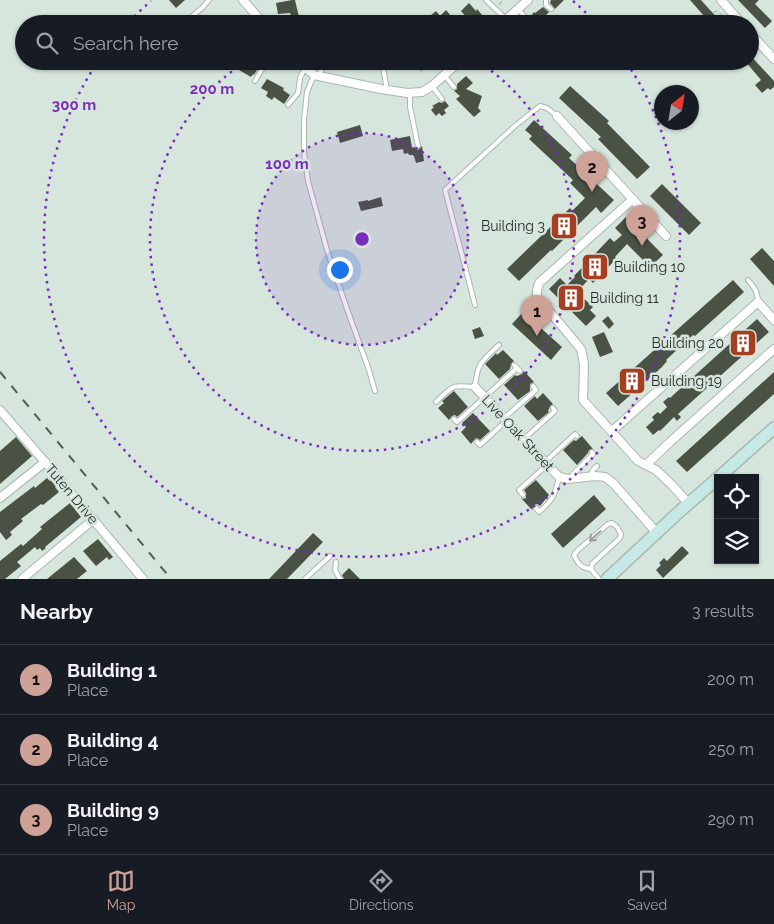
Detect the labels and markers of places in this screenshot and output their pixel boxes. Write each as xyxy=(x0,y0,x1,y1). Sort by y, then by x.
pin: 2 xyxy=(576,151,608,192)
pin: 3 xyxy=(626,205,658,246)
building icon: Building 3 xyxy=(549,211,579,241)
place label: Building 3 xyxy=(481,218,545,234)
centre of rings xyxy=(353,230,371,248)
building icon: Building 10 xyxy=(580,252,610,282)
place label: Building 10 xyxy=(614,259,685,275)
building icon: Building 11 xyxy=(556,283,586,313)
place label: Building 11 xyxy=(590,290,659,306)
pin: 1 xyxy=(521,295,553,336)
building icon: Building 20 xyxy=(728,328,758,358)
place label: Building 20 xyxy=(651,335,724,351)
building icon: Building 19 xyxy=(617,366,647,396)
place label: Building 19 xyxy=(651,373,722,389)

